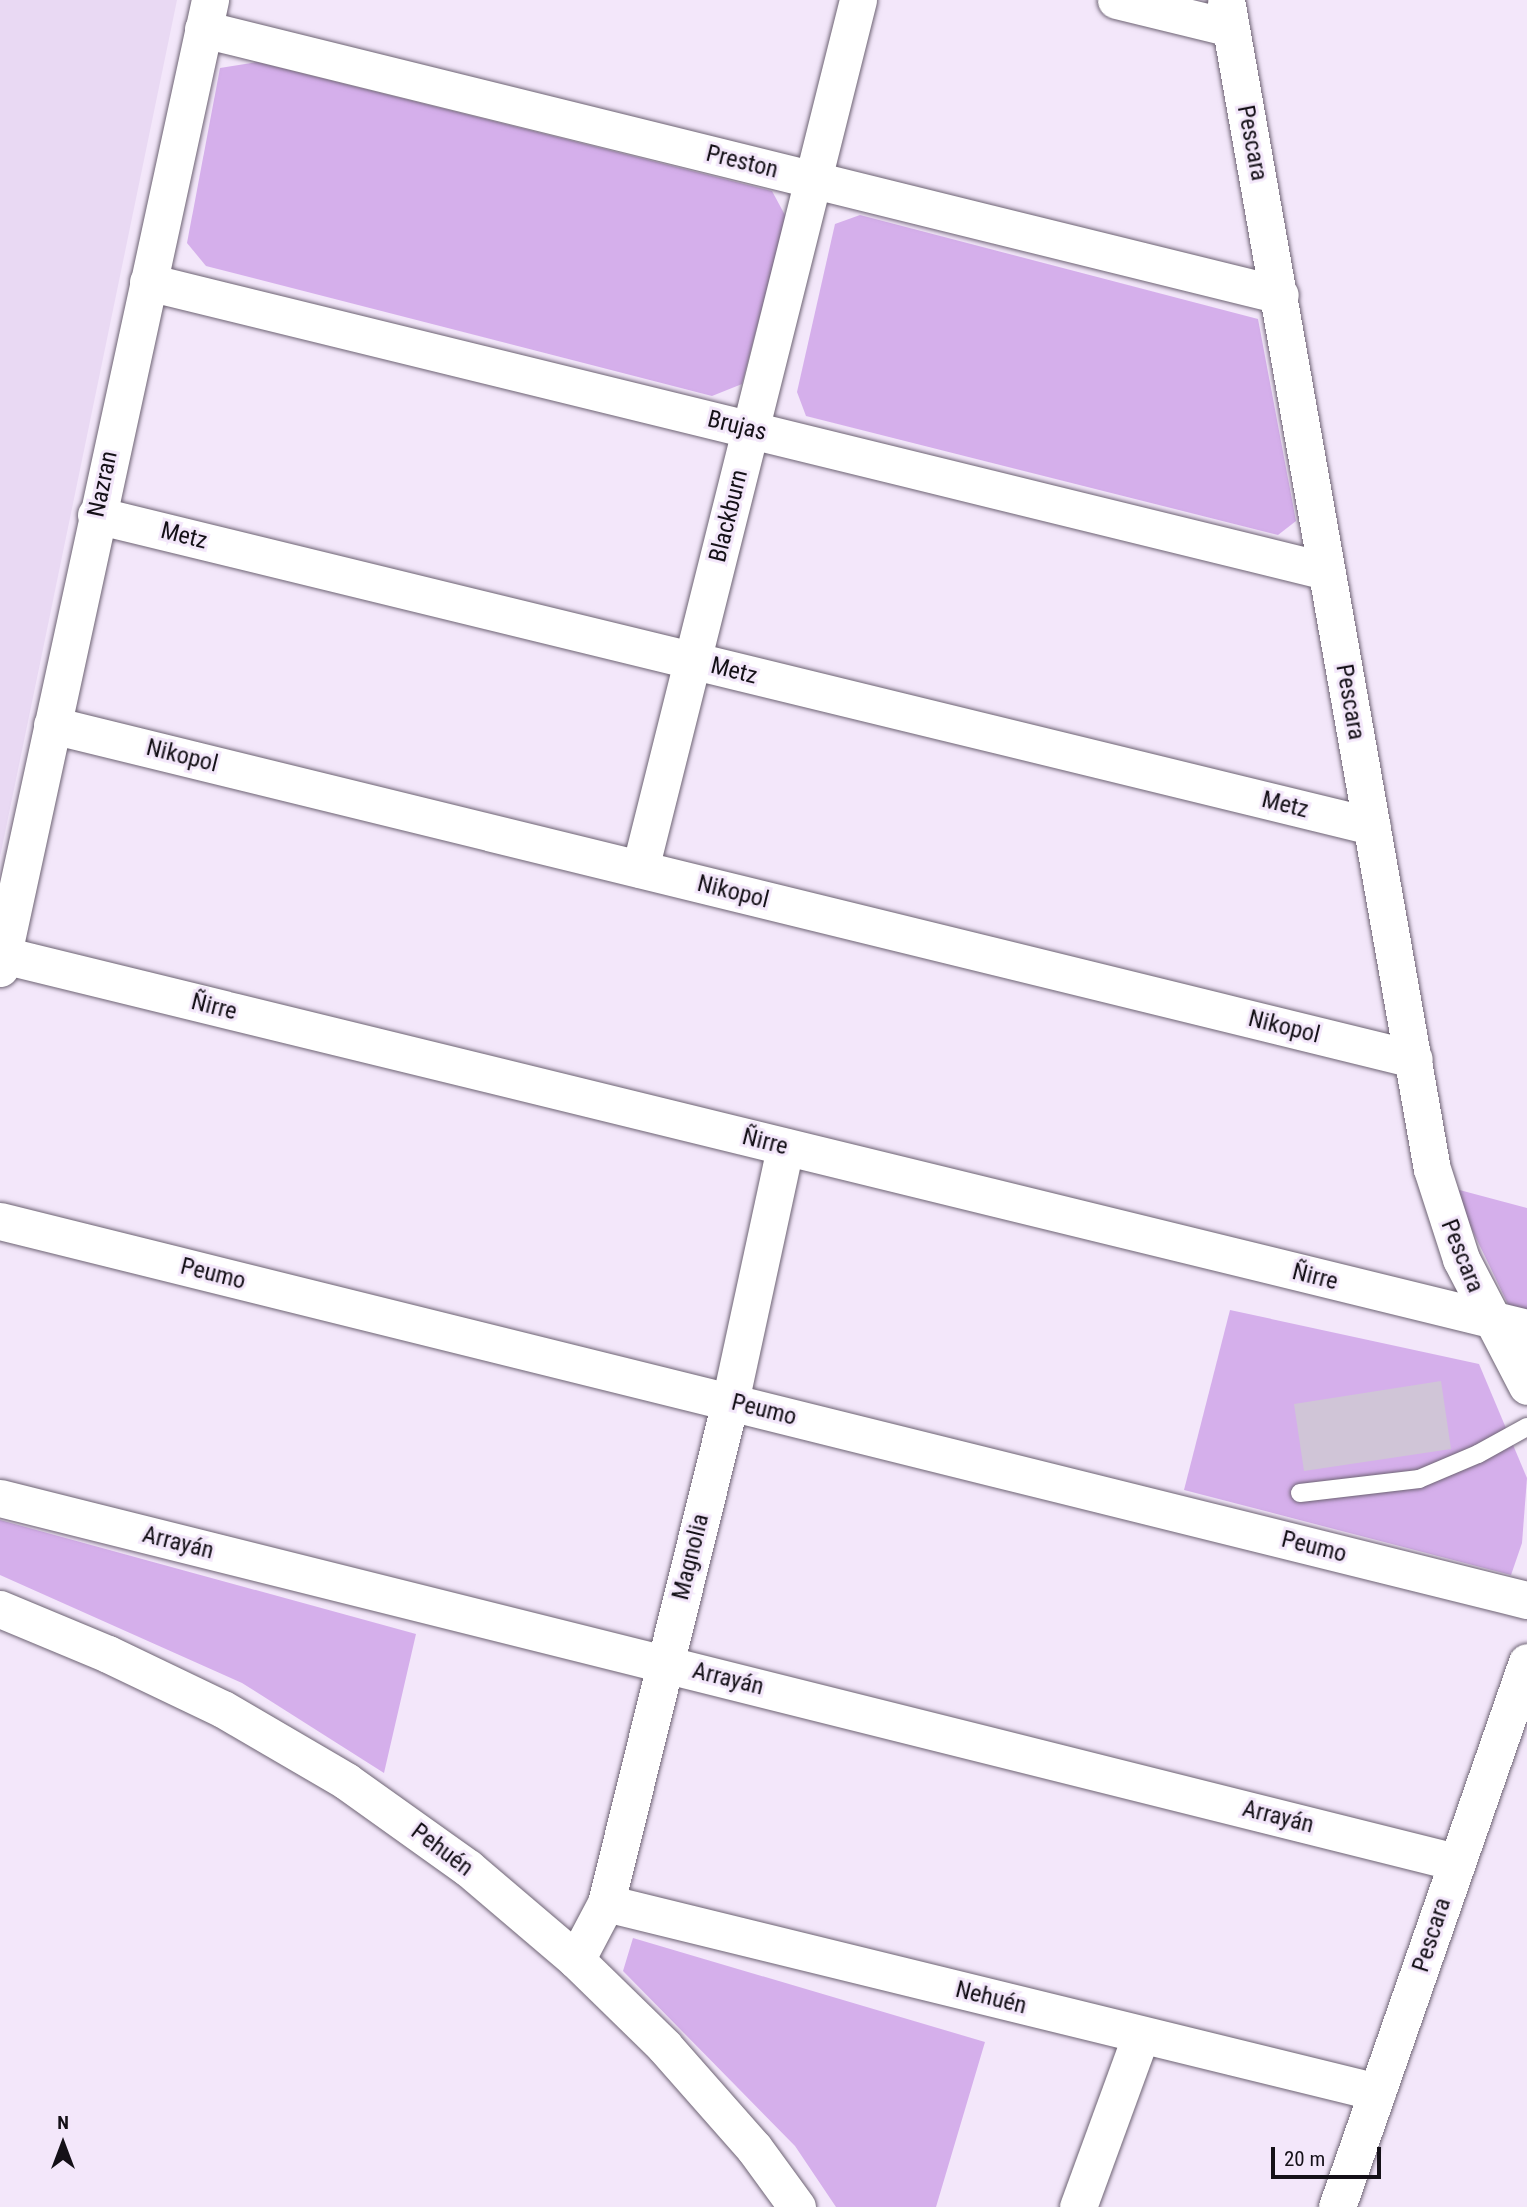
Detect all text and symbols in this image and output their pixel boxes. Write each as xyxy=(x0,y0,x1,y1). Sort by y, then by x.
street label: Pescara xyxy=(1231,103,1273,183)
street label: Preston xyxy=(703,139,781,185)
street label: Brujas xyxy=(704,405,770,447)
street label: Nazran xyxy=(82,448,124,520)
street label: Blackburn xyxy=(704,467,754,565)
street label: Metz xyxy=(158,516,210,556)
street label: Metz xyxy=(708,651,760,691)
street label: Pescara xyxy=(1329,662,1371,742)
street label: Nikopol xyxy=(143,733,221,779)
street label: Metz xyxy=(1259,785,1311,825)
street label: Nikopol xyxy=(694,869,772,915)
street label: Ñirre xyxy=(188,987,240,1027)
street label: Nikopol xyxy=(1245,1004,1323,1050)
street label: Ñirre xyxy=(739,1122,791,1162)
street label: Pescara xyxy=(1434,1215,1490,1297)
street label: Peumo xyxy=(177,1252,249,1296)
street label: Ñirre xyxy=(1289,1257,1341,1297)
street label: Peumo xyxy=(728,1388,800,1432)
street label: Magnolia xyxy=(666,1511,716,1603)
street label: Arrayán xyxy=(139,1520,217,1566)
street label: Peumo xyxy=(1278,1525,1350,1569)
street label: Arrayán xyxy=(689,1656,767,1702)
street label: Arrayán xyxy=(1239,1794,1317,1840)
street label: Pehuén xyxy=(405,1817,479,1883)
street label: Pescara xyxy=(1407,1894,1457,1976)
street label: Nehuén xyxy=(952,1975,1030,2021)
north arrow xyxy=(28,2109,98,2179)
text: N xyxy=(57,2111,69,2134)
scale bar xyxy=(1275,2134,1385,2178)
text: 20 m xyxy=(1284,2147,1325,2171)

